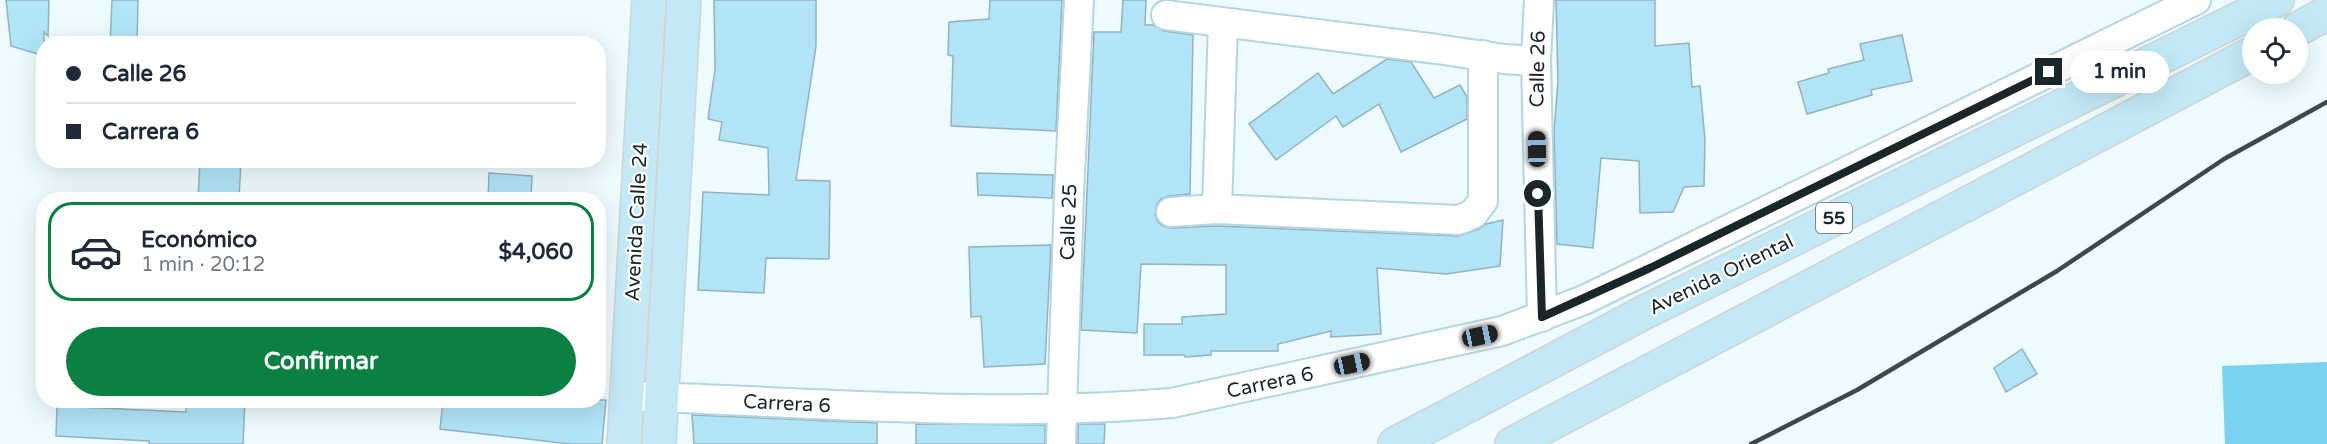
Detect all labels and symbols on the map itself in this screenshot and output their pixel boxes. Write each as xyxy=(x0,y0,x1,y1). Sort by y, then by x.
street label: Calle 26 xyxy=(1525,30,1551,108)
callout: 1 min xyxy=(2070,51,2169,93)
route end xyxy=(2035,58,2062,85)
car xyxy=(1528,131,1546,167)
street label: Avenida Calle 24 xyxy=(621,142,653,302)
route start xyxy=(1524,180,1551,207)
street label: Calle 25 xyxy=(1056,183,1082,261)
road number: 55 xyxy=(1816,203,1852,233)
street label: Avenida Oriental xyxy=(1645,229,1798,320)
car xyxy=(1461,323,1499,349)
car xyxy=(1333,351,1371,377)
street label: Carrera 6 xyxy=(1225,362,1316,404)
street label: Carrera 6 xyxy=(742,390,832,418)

